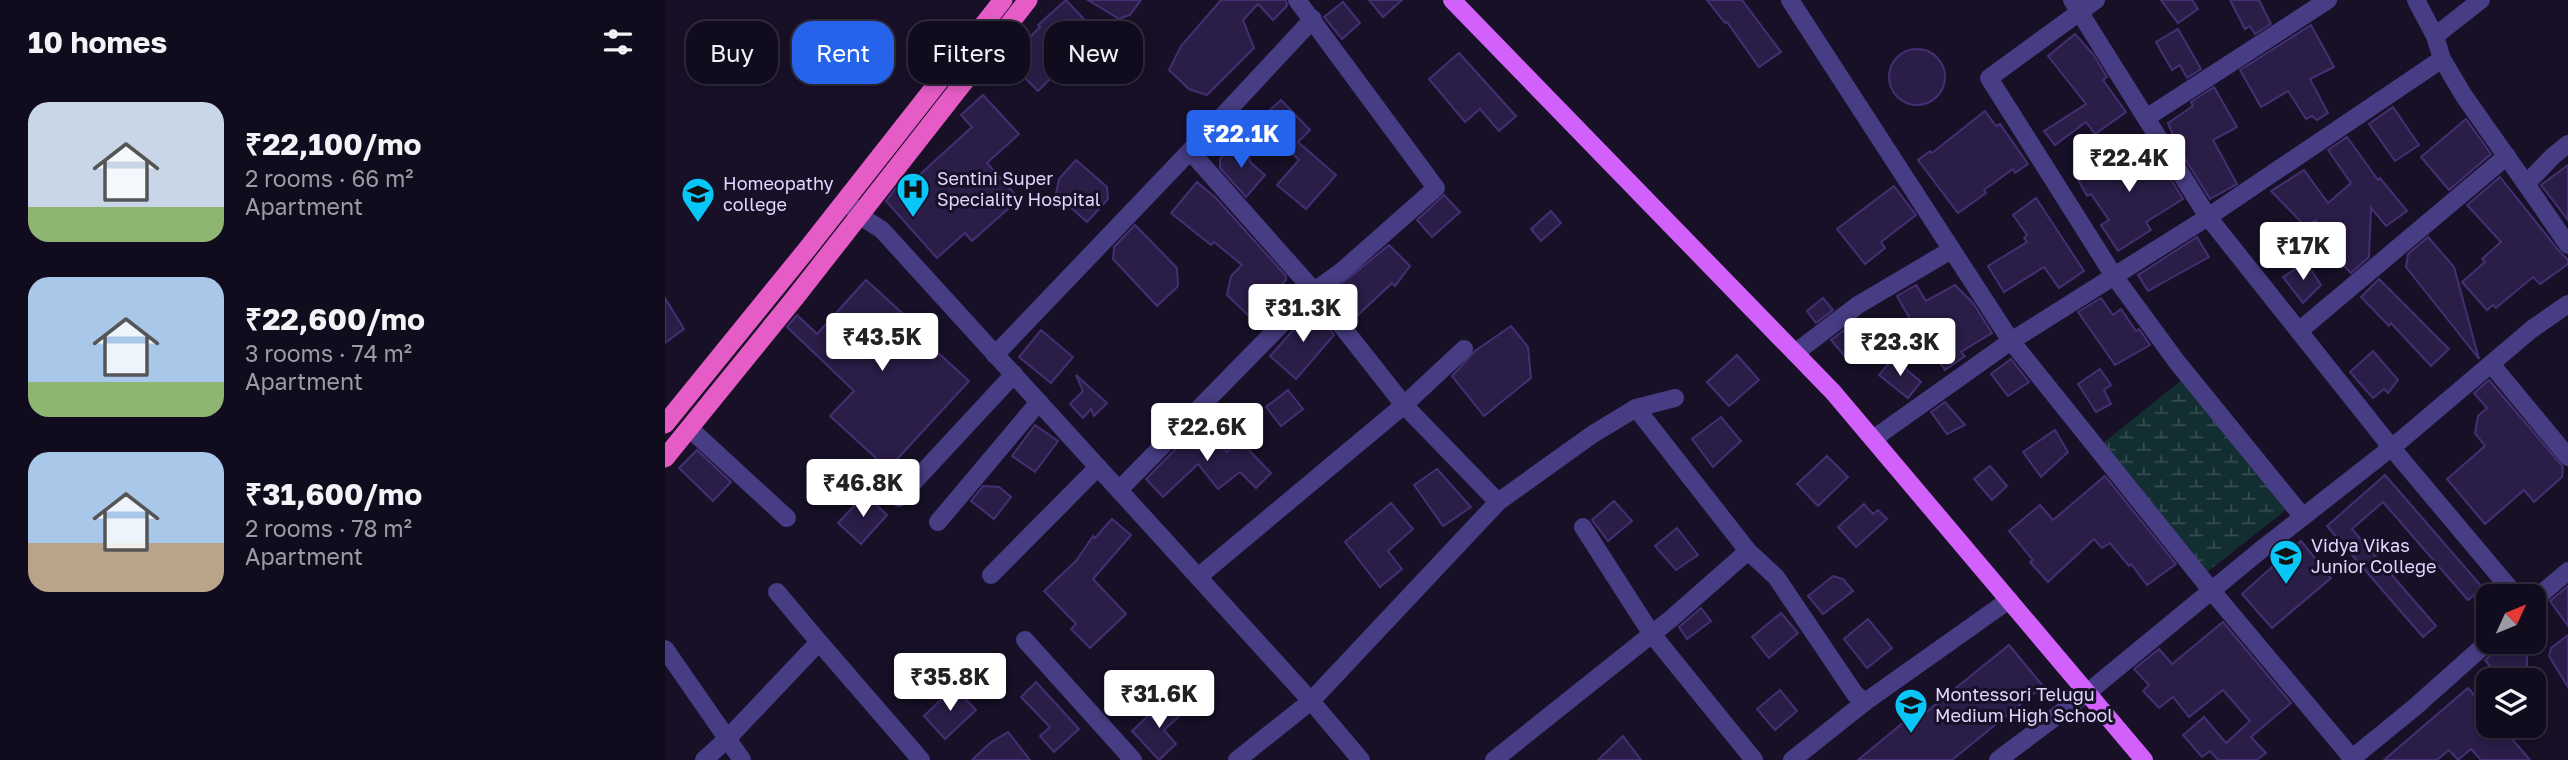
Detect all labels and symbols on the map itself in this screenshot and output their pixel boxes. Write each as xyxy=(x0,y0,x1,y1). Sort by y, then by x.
pin: ₹22.1K xyxy=(1184,110,1298,170)
pin: ₹22.4K xyxy=(2072,134,2186,194)
place label: Sentini Super Speciality Hospital xyxy=(937,167,1101,210)
hospital icon: Sentini Super Speciality Hospital xyxy=(894,170,932,219)
place label: Homeopathy college xyxy=(723,172,834,215)
school or university icon: Homeopathy college xyxy=(679,175,717,224)
pin: ₹17K xyxy=(2262,222,2344,282)
pin: ₹31.3K xyxy=(1246,284,1360,344)
pin: ₹43.5K xyxy=(825,314,939,373)
pin: ₹23.3K xyxy=(1843,318,1957,378)
pin: ₹22.6K xyxy=(1150,404,1264,463)
pin: ₹46.8K xyxy=(806,460,920,519)
place label: Vidya Vikas Junior College xyxy=(2311,534,2436,577)
school or university icon: Vidya Vikas Junior College xyxy=(2267,537,2305,586)
north arrow xyxy=(2476,584,2546,654)
pin: ₹35.8K xyxy=(893,654,1007,713)
pin: ₹31.6K xyxy=(1102,670,1216,730)
place label: Montessori Telugu Medium High School xyxy=(1935,683,2113,726)
school or university icon: Montessori Telugu Medium High School xyxy=(1892,686,1930,735)

